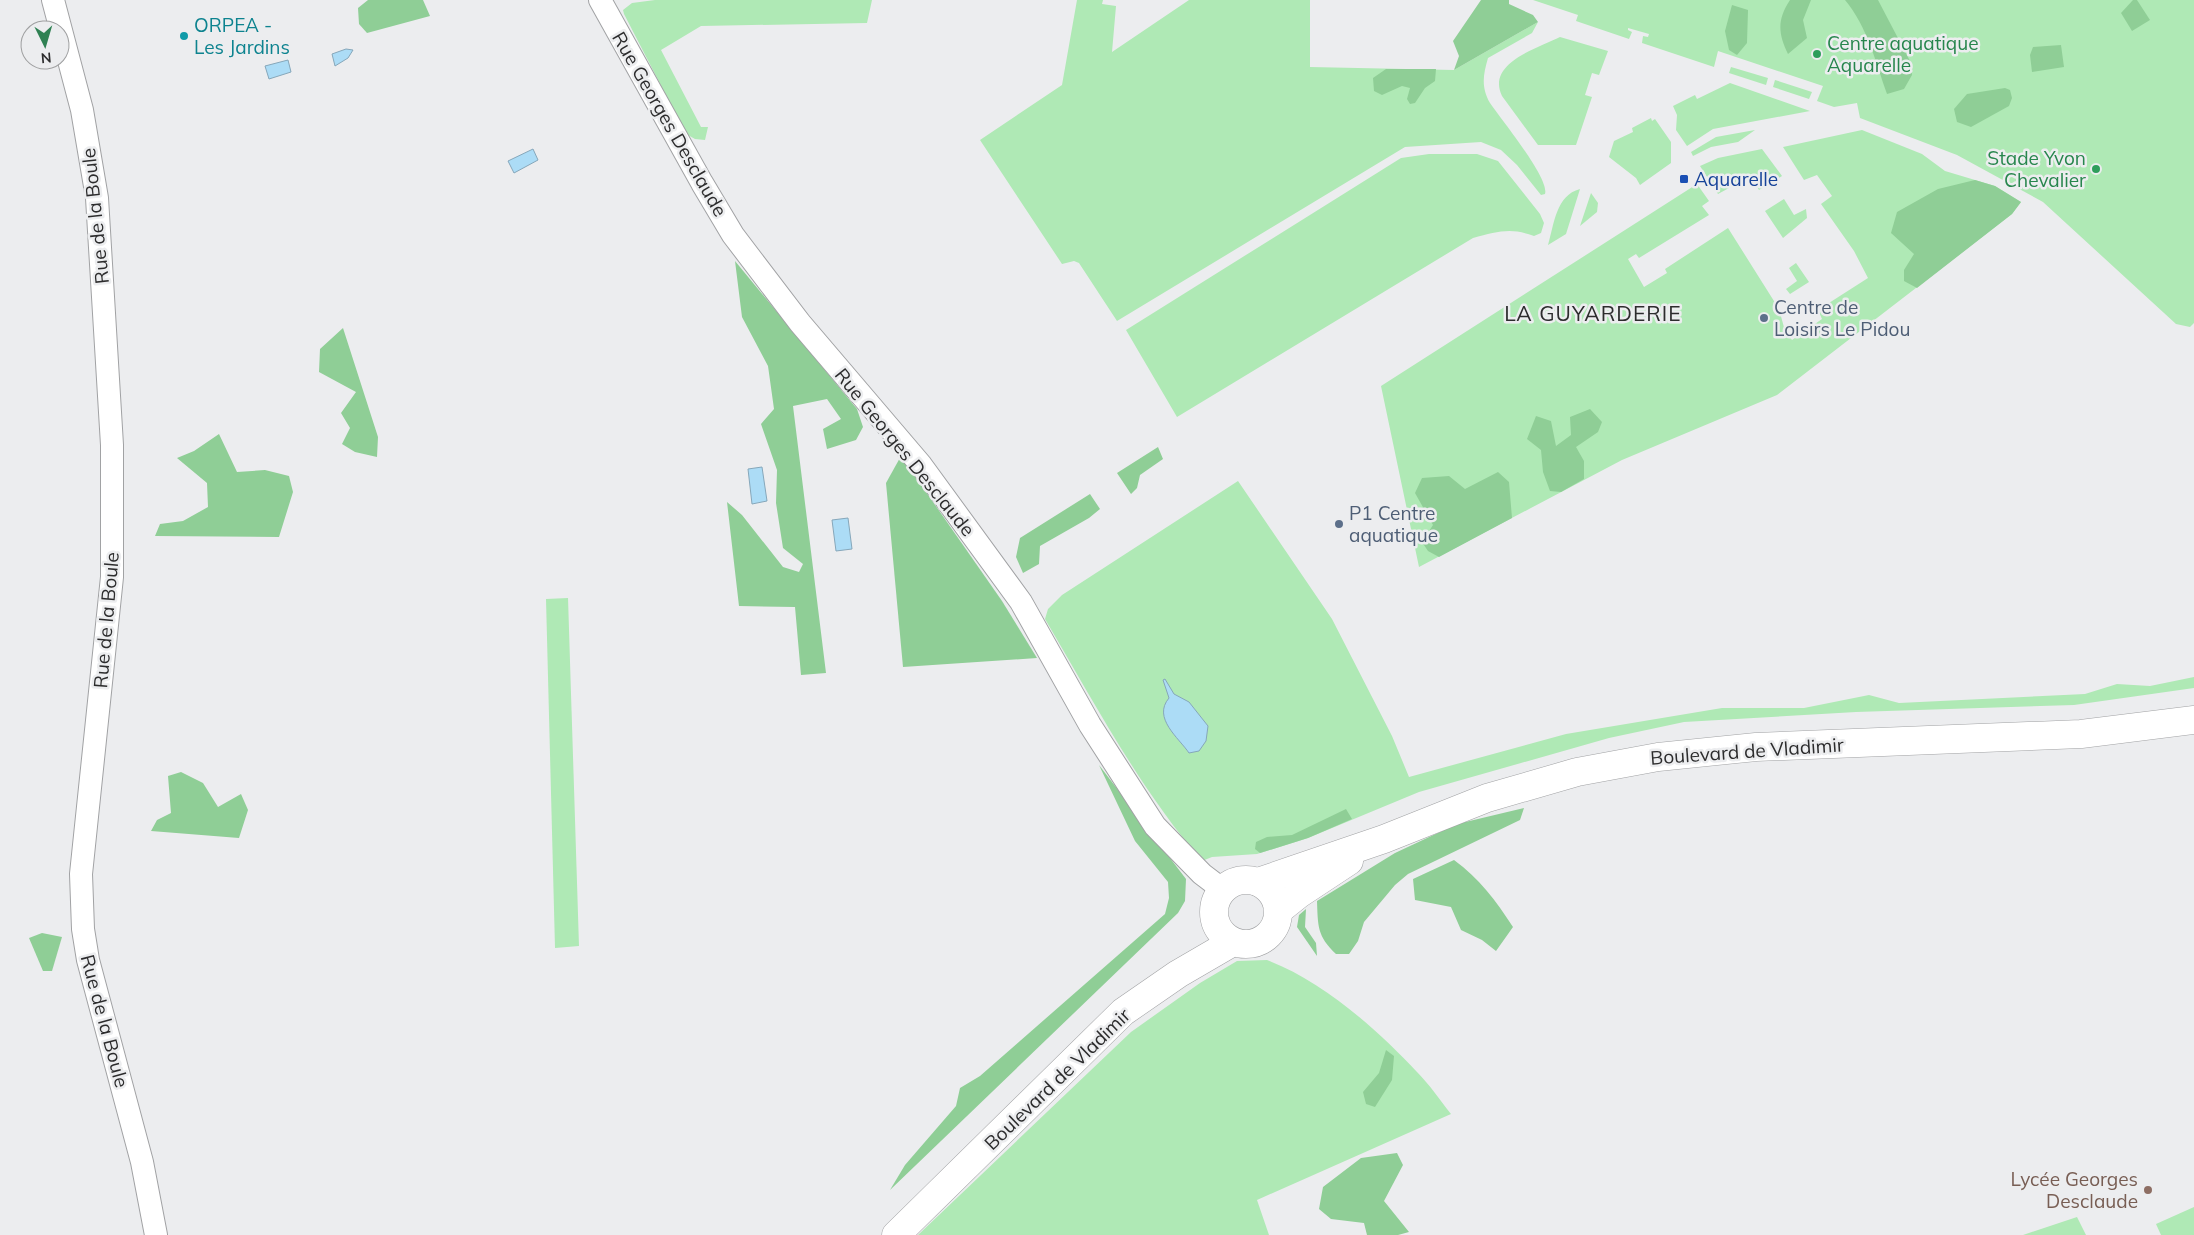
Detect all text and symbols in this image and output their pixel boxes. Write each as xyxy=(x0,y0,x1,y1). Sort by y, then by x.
place label: ORPEA - Les Jardins xyxy=(194,13,290,59)
north arrow xyxy=(20,20,70,70)
street label: Rue Georges Desclaude xyxy=(607,27,733,221)
marker: ORPEA - Les Jardins xyxy=(178,30,190,42)
place label: Centre aquatique Aquarelle xyxy=(1827,31,1979,77)
marker: Centre aquatique Aquarelle xyxy=(1811,48,1823,60)
text: N xyxy=(40,49,52,67)
place label: Stade Yvon Chevalier xyxy=(1987,146,2086,192)
street label: Rue de la Boule xyxy=(76,147,114,285)
marker: Stade Yvon Chevalier xyxy=(2090,163,2102,175)
place label: Aquarelle xyxy=(1694,167,1778,191)
marker: Aquarelle xyxy=(1678,173,1690,185)
place label: Centre de Loisirs Le Pidou xyxy=(1774,295,1910,341)
district label: LA GUYARDERIE xyxy=(1504,300,1682,326)
marker: Centre de Loisirs Le Pidou xyxy=(1758,312,1770,324)
street label: Rue Georges Desclaude xyxy=(830,363,980,541)
place label: P1 Centre aquatique xyxy=(1349,501,1438,547)
marker: P1 Centre aquatique xyxy=(1333,518,1345,530)
street label: Rue de la Boule xyxy=(88,551,124,689)
street label: Boulevard de Vladimir xyxy=(1649,732,1845,770)
street label: Rue de la Boule xyxy=(76,952,134,1090)
street label: Boulevard de Vladimir xyxy=(979,1003,1135,1155)
place label: Lycée Georges Desclaude xyxy=(2011,1167,2138,1213)
marker: Lycée Georges Desclaude xyxy=(2142,1184,2154,1196)

